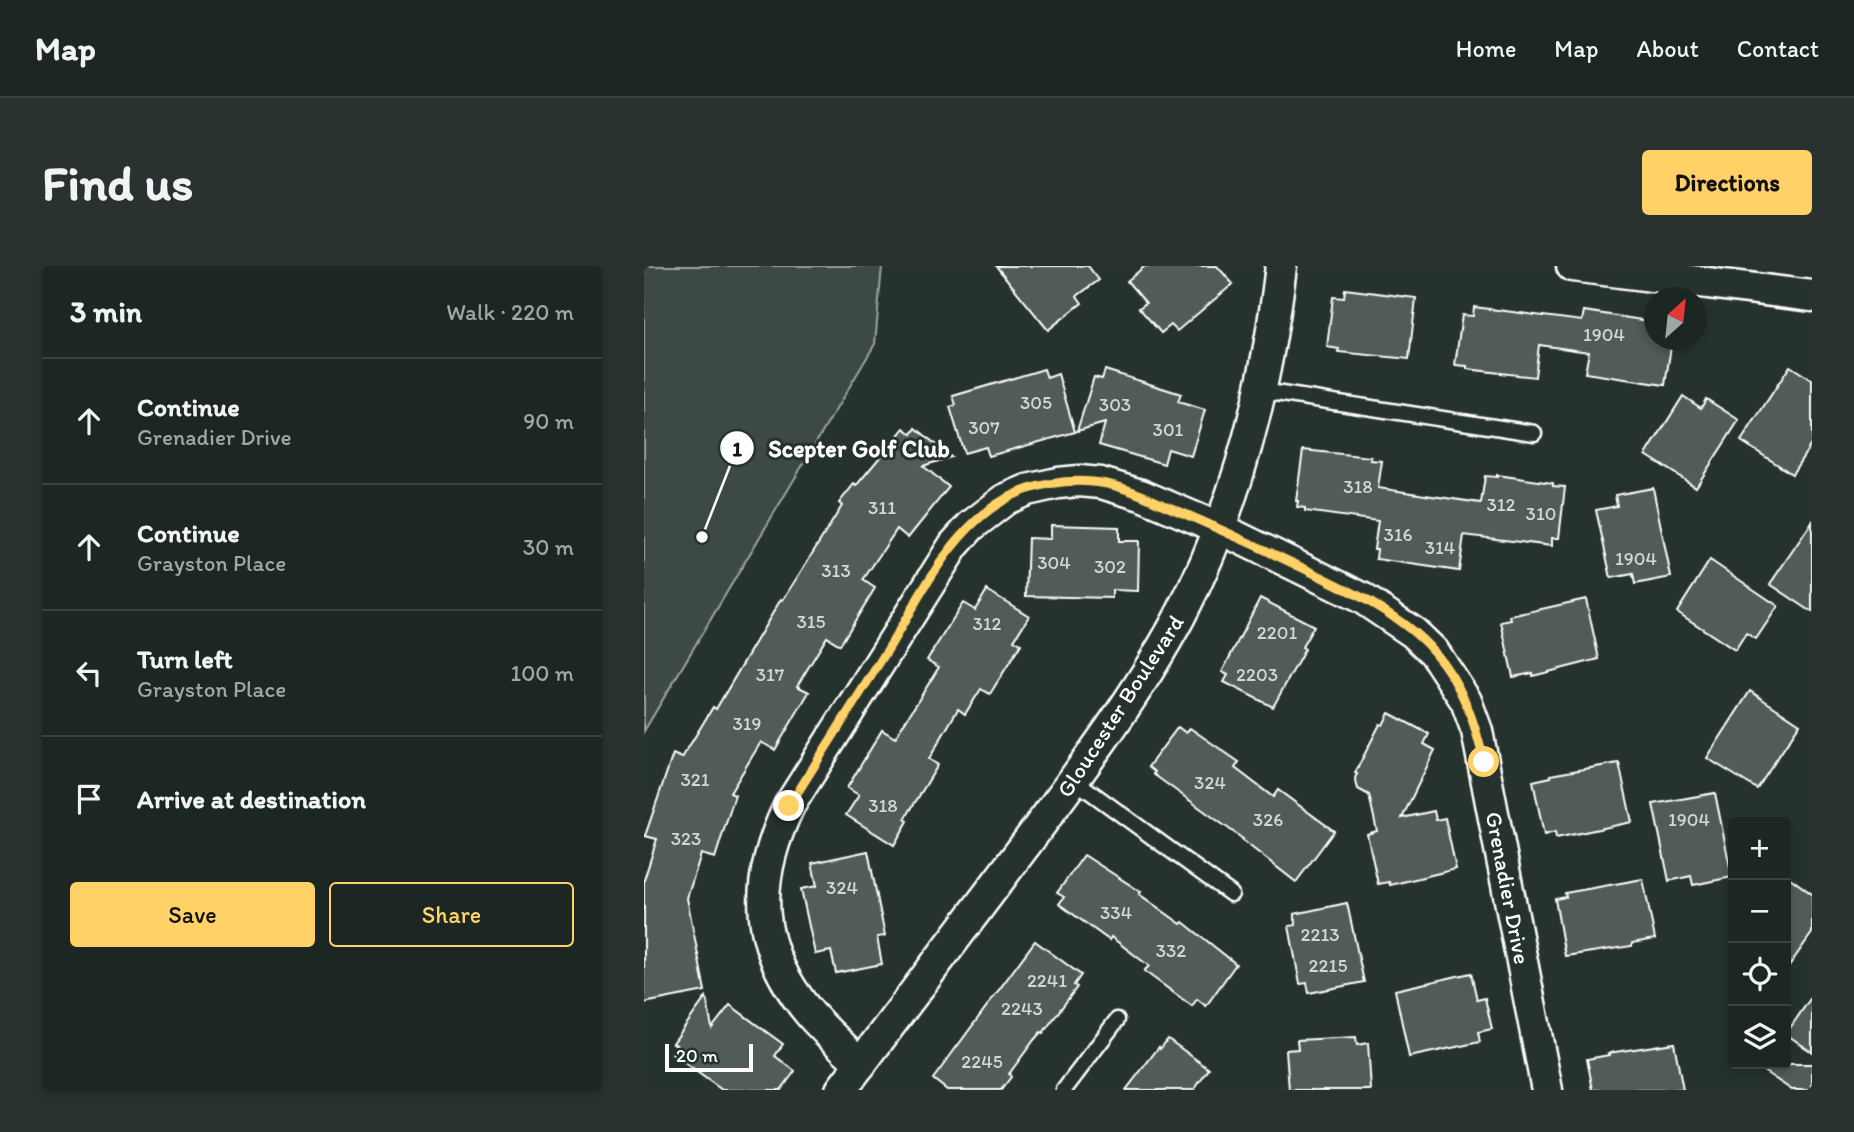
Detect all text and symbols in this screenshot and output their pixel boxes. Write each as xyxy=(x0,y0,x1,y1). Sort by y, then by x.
text: Map xyxy=(35,29,96,68)
text: Home xyxy=(1456,34,1516,63)
text: Map xyxy=(1554,34,1598,63)
text: About xyxy=(1636,34,1699,63)
text: Contact xyxy=(1737,34,1819,63)
button: Directions xyxy=(1642,150,1812,215)
text: Find us xyxy=(42,153,193,212)
north arrow xyxy=(1644,287,1707,350)
text: 3 min xyxy=(70,293,142,330)
text: Walk · 220 m xyxy=(446,298,574,326)
house number: 1904 xyxy=(1583,323,1625,346)
text: Continue xyxy=(137,391,240,423)
house number: 305 xyxy=(1020,391,1052,414)
house number: 303 xyxy=(1099,393,1131,416)
icon: ahead xyxy=(70,402,108,440)
text: 90 m xyxy=(523,407,574,435)
house number: 307 xyxy=(968,416,1000,439)
house number: 301 xyxy=(1153,418,1184,441)
text: Grenadier Drive xyxy=(137,423,292,451)
callout: Scepter Golf Club xyxy=(719,426,964,471)
text: Scepter Golf Club xyxy=(768,434,950,464)
text: 1 xyxy=(732,436,742,461)
house number: 318 xyxy=(1343,475,1373,498)
house number: 312 xyxy=(1486,493,1516,516)
house number: 311 xyxy=(868,496,896,519)
house number: 310 xyxy=(1526,502,1556,525)
text: Continue xyxy=(137,517,240,549)
house number: 316 xyxy=(1383,523,1413,546)
icon: ahead xyxy=(70,528,108,566)
text: 30 m xyxy=(523,533,574,561)
house number: 314 xyxy=(1425,536,1455,559)
house number: 1904 xyxy=(1615,547,1657,570)
text: Grayston Place xyxy=(137,549,286,577)
house number: 304 xyxy=(1037,551,1071,574)
house number: 302 xyxy=(1094,555,1126,578)
house number: 313 xyxy=(821,559,851,582)
street label: Gloucester Boulevard xyxy=(1051,609,1190,803)
house number: 315 xyxy=(796,610,826,633)
house number: 312 xyxy=(972,612,1002,635)
house number: 2201 xyxy=(1257,621,1297,644)
text: Turn left xyxy=(137,643,233,675)
icon: left xyxy=(70,654,108,692)
text: 100 m xyxy=(510,659,574,687)
house number: 317 xyxy=(756,663,784,686)
house number: 2203 xyxy=(1236,663,1278,686)
text: Grayston Place xyxy=(137,675,286,703)
house number: 319 xyxy=(732,712,762,735)
route start xyxy=(1468,746,1499,777)
house number: 321 xyxy=(680,768,710,791)
house number: 324 xyxy=(1194,771,1226,794)
icon: arrive xyxy=(70,780,108,818)
text: Arrive at destination xyxy=(137,783,366,815)
route end xyxy=(773,790,804,821)
house number: 318 xyxy=(868,794,898,817)
house number: 326 xyxy=(1253,808,1283,831)
house number: 1904 xyxy=(1668,808,1710,831)
street label: Grenadier Drive xyxy=(1479,809,1537,967)
map controls xyxy=(1728,817,1791,1069)
button: + xyxy=(1728,817,1791,880)
house number: 323 xyxy=(671,827,701,850)
house number: 324 xyxy=(826,876,858,899)
button: − xyxy=(1728,880,1791,943)
button: Save xyxy=(70,882,315,947)
button: Share xyxy=(329,882,574,947)
house number: 334 xyxy=(1100,901,1132,924)
house number: 2213 xyxy=(1300,923,1340,946)
house number: 332 xyxy=(1156,939,1186,962)
button: locate xyxy=(1728,943,1791,1006)
house number: 2215 xyxy=(1309,954,1347,977)
house number: 2241 xyxy=(1027,969,1067,992)
house number: 2243 xyxy=(1001,997,1043,1020)
button: layers xyxy=(1728,1006,1791,1069)
scale bar xyxy=(665,1041,752,1073)
text: 20 m xyxy=(676,1044,718,1067)
house number: 2245 xyxy=(961,1050,1003,1073)

